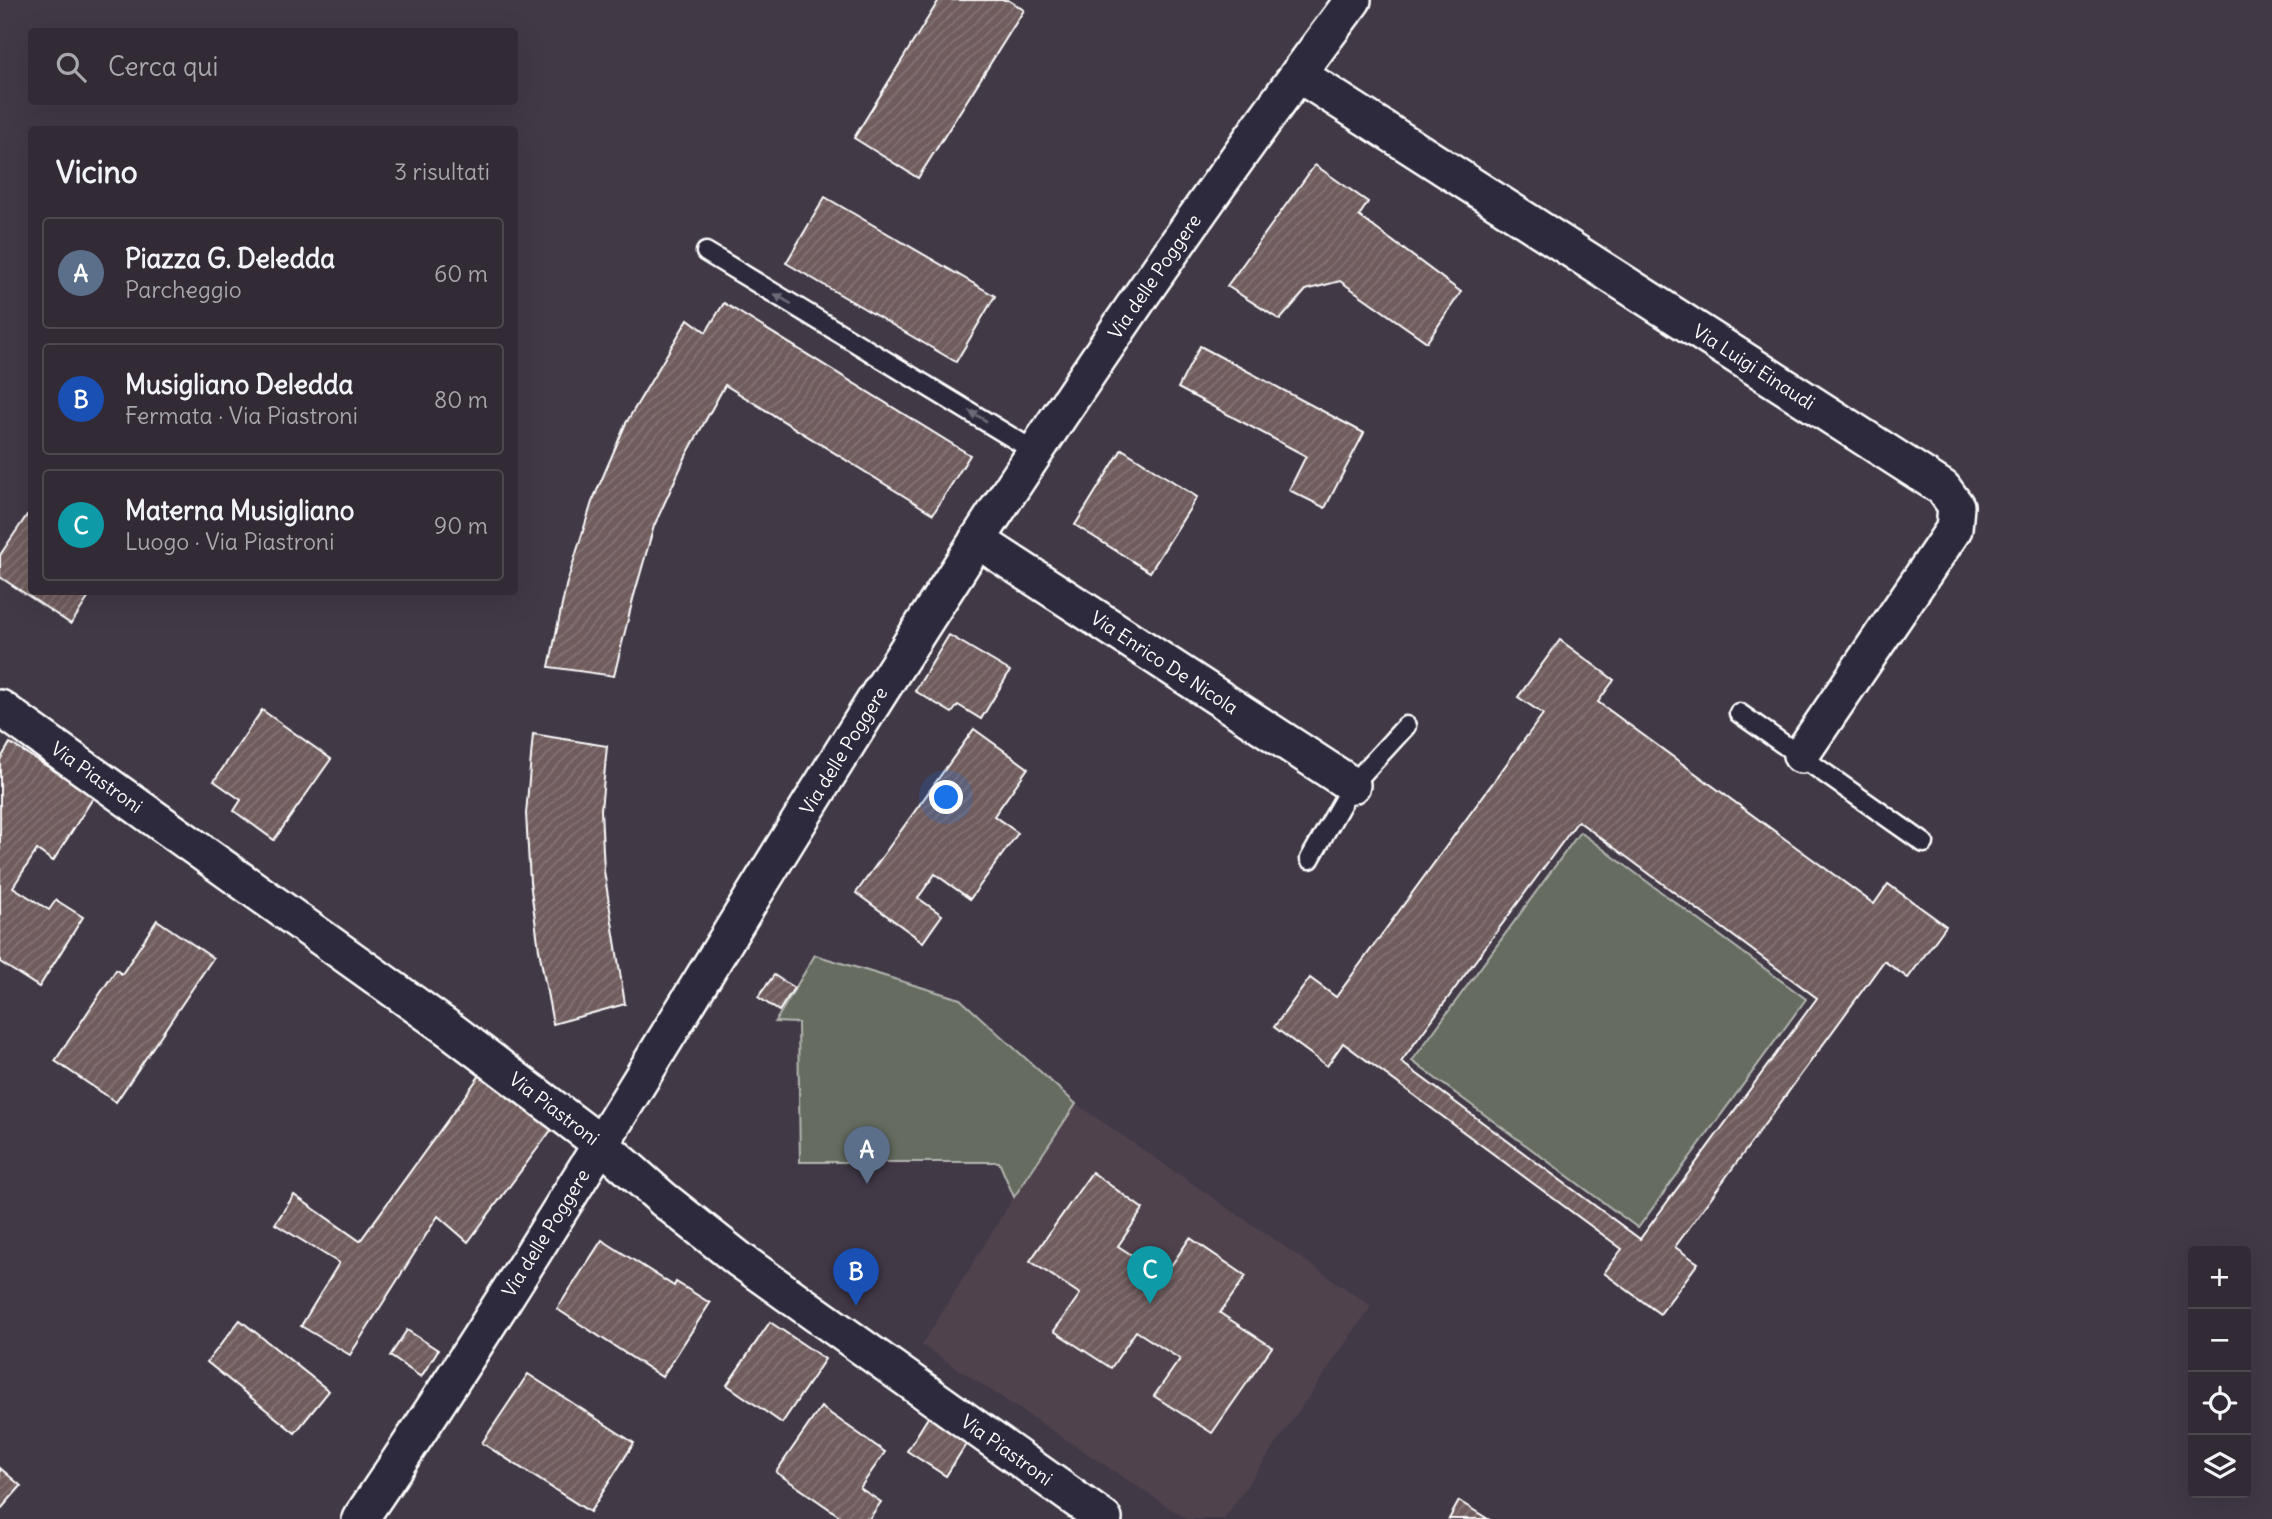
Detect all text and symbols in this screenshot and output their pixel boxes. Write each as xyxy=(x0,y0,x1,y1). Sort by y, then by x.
search box xyxy=(28,28,518,105)
icon: search xyxy=(52,48,90,86)
text: Cerca qui xyxy=(108,50,218,83)
text: Vicino xyxy=(56,153,138,191)
text: 3 risultati xyxy=(394,157,490,186)
street label: Via delle Poggere xyxy=(1103,209,1206,344)
text: Piazza G. Deledda xyxy=(125,242,335,275)
text: A xyxy=(74,259,88,288)
text: 60 m xyxy=(434,259,488,288)
text: Parcheggio xyxy=(125,275,242,304)
one-way arrow xyxy=(774,292,793,305)
street label: Via Luigi Einaudi xyxy=(1689,319,1820,415)
text: Musigliano Deledda xyxy=(125,368,353,401)
text: B xyxy=(73,385,89,414)
text: 80 m xyxy=(434,385,488,414)
text: Fermata · Via Piastroni xyxy=(125,401,358,430)
one-way arrow xyxy=(968,410,987,423)
text: Materna Musigliano xyxy=(125,494,354,527)
text: C xyxy=(73,511,89,540)
text: 90 m xyxy=(434,511,488,540)
text: Luogo · Via Piastroni xyxy=(125,527,334,556)
street label: Via Enrico De Nicola xyxy=(1086,606,1243,719)
street label: Via delle Poggere xyxy=(794,682,892,819)
street label: Via Piastroni xyxy=(46,736,147,818)
your location xyxy=(929,780,963,814)
street label: Via Piastroni xyxy=(505,1067,604,1150)
pin: A xyxy=(844,1126,890,1184)
street label: Via delle Poggere xyxy=(496,1164,595,1302)
pin: C xyxy=(1127,1246,1173,1304)
map controls xyxy=(2188,1246,2251,1498)
button: + xyxy=(2188,1246,2251,1309)
pin: B xyxy=(833,1248,879,1306)
button: − xyxy=(2188,1309,2251,1372)
button: locate xyxy=(2188,1372,2251,1435)
street label: Via Piastroni xyxy=(956,1409,1057,1490)
button: layers xyxy=(2188,1435,2251,1498)

